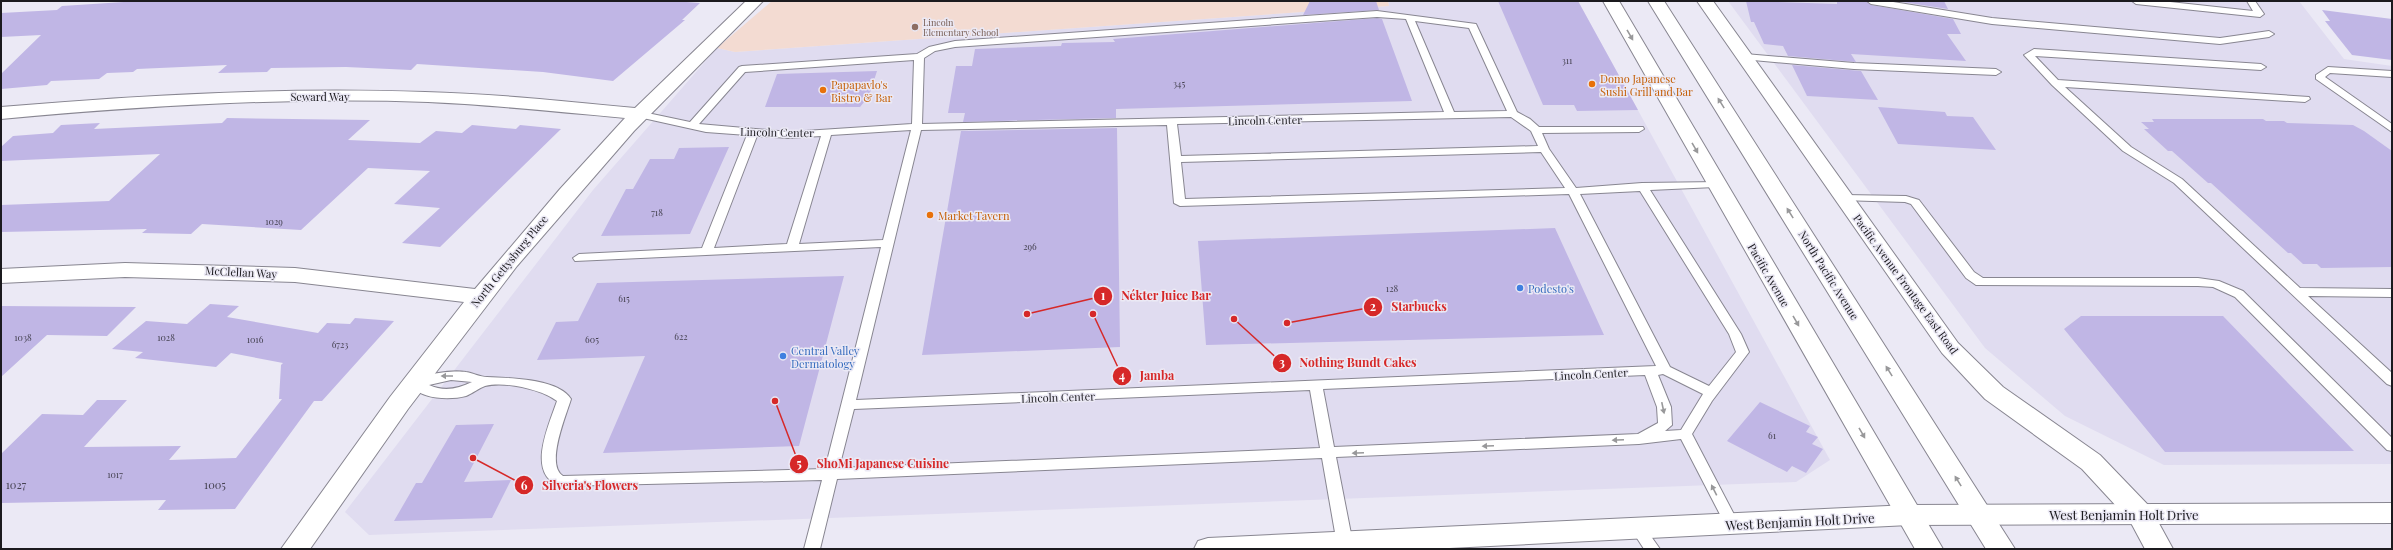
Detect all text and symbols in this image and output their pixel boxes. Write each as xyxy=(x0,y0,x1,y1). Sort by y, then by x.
place label: Lincoln Elementary School xyxy=(923,16,999,38)
marker: Lincoln Elementary School xyxy=(910,22,920,32)
one-way arrow xyxy=(1627,29,1634,41)
house number: 311 xyxy=(1562,54,1573,66)
place label: Domo Japanese Sushi Grill and Bar xyxy=(1600,71,1693,99)
place label: Papapavlo's Bistro & Bar xyxy=(831,77,893,105)
house number: 345 xyxy=(1173,77,1185,89)
marker: Domo Japanese Sushi Grill and Bar xyxy=(1587,79,1597,89)
marker: Papapavlo's Bistro & Bar xyxy=(818,85,828,95)
street label: Seward Way xyxy=(290,89,350,104)
one-way arrow xyxy=(1717,97,1724,109)
street label: Lincoln Center xyxy=(1228,112,1302,128)
street label: Lincoln Center xyxy=(740,124,814,140)
one-way arrow xyxy=(1691,142,1698,154)
house number: 718 xyxy=(651,206,663,218)
one-way arrow xyxy=(1786,207,1793,219)
place label: Market Tavern xyxy=(938,208,1010,223)
marker: Market Tavern xyxy=(925,210,935,220)
street label: North Gettysburg Place xyxy=(467,211,551,310)
street label: Pacific Avenue Frontage East Road xyxy=(1850,211,1962,357)
house number: 1029 xyxy=(265,215,283,227)
street label: North Pacific Avenue xyxy=(1795,227,1863,323)
house number: 296 xyxy=(1023,240,1037,252)
street label: Pacific Avenue xyxy=(1745,240,1794,310)
street label: McClellan Way xyxy=(205,263,278,281)
place label: Podesto's xyxy=(1528,281,1574,296)
house number: 128 xyxy=(1386,282,1398,294)
marker: Podesto's xyxy=(1515,283,1525,293)
callout: Nékter Juice Bar xyxy=(1093,284,1219,308)
text: 1 xyxy=(1101,287,1106,303)
text: Nékter Juice Bar xyxy=(1121,287,1211,303)
house number: 615 xyxy=(618,292,630,304)
callout: Starbucks xyxy=(1363,295,1455,319)
text: 2 xyxy=(1370,298,1376,314)
text: Starbucks xyxy=(1391,298,1447,314)
one-way arrow xyxy=(1792,315,1799,326)
house number: 622 xyxy=(674,330,688,342)
house number: 1038 xyxy=(14,331,32,343)
house number: 1028 xyxy=(157,331,175,343)
house number: 1016 xyxy=(247,333,264,345)
house number: 605 xyxy=(585,333,599,345)
house number: 6723 xyxy=(332,338,348,350)
place label: Central Valley Dermatology xyxy=(791,343,860,371)
marker: Central Valley Dermatology xyxy=(778,351,788,361)
callout: Nothing Bundt Cakes xyxy=(1272,351,1425,375)
text: 3 xyxy=(1279,354,1285,370)
text: Nothing Bundt Cakes xyxy=(1299,354,1417,370)
callout: Jamba xyxy=(1112,364,1182,388)
street label: Lincoln Center xyxy=(1554,365,1628,383)
one-way arrow xyxy=(1885,365,1892,377)
text: 4 xyxy=(1119,367,1125,383)
text: Jamba xyxy=(1139,367,1175,383)
one-way arrow xyxy=(440,373,453,379)
street label: Lincoln Center xyxy=(1021,388,1095,406)
one-way arrow xyxy=(1660,401,1666,414)
one-way arrow xyxy=(1858,427,1865,439)
house number: 61 xyxy=(1768,429,1777,441)
one-way arrow xyxy=(1612,437,1624,444)
one-way arrow xyxy=(1482,443,1494,450)
one-way arrow xyxy=(1352,449,1364,456)
callout: ShoMi Japanese Cuisine xyxy=(789,452,957,476)
text: 5 xyxy=(796,455,802,471)
text: ShoMi Japanese Cuisine xyxy=(817,455,949,471)
house number: 1017 xyxy=(107,468,123,480)
callout: Silveria's Flowers xyxy=(514,473,646,497)
one-way arrow xyxy=(1954,475,1961,487)
house number: 1027 xyxy=(6,477,27,492)
house number: 1005 xyxy=(204,477,226,492)
text: 6 xyxy=(521,477,528,493)
text: Silveria's Flowers xyxy=(542,477,638,493)
one-way arrow xyxy=(1710,484,1717,495)
street label: West Benjamin Holt Drive xyxy=(2048,506,2199,523)
street label: West Benjamin Holt Drive xyxy=(1724,509,1875,533)

